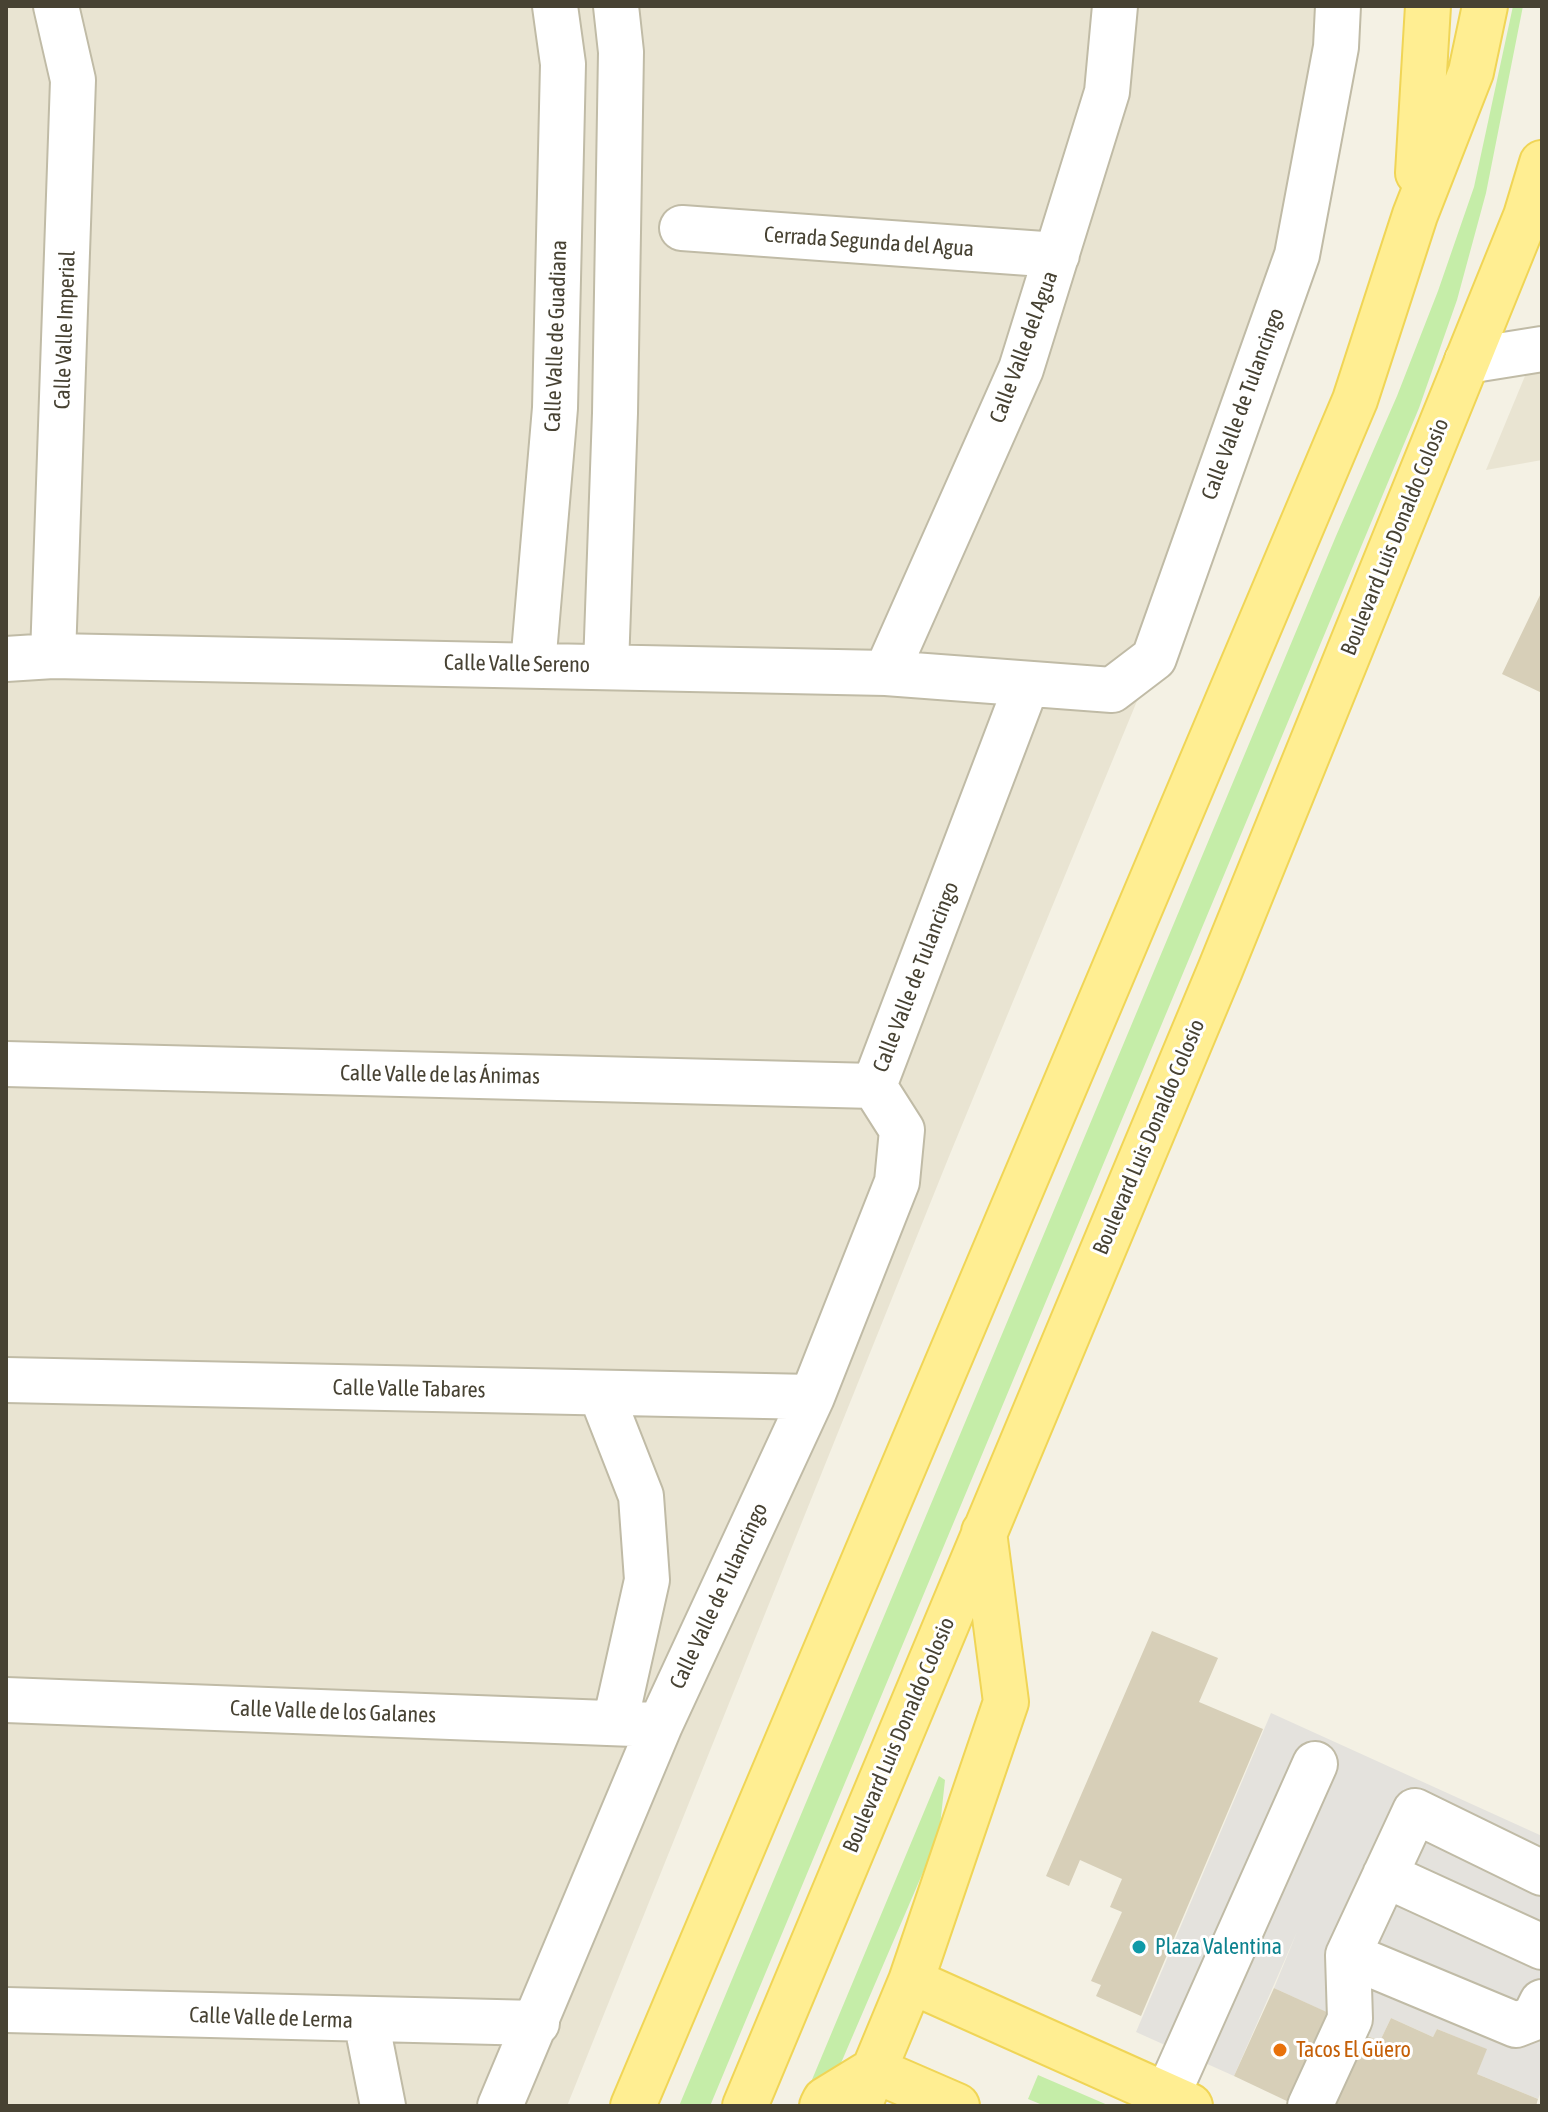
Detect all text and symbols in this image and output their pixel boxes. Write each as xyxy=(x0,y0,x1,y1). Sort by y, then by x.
street label: Cerrada Segunda del Agua xyxy=(763,221,975,263)
street label: Calle Valle de Guadiana xyxy=(539,240,573,432)
street label: Calle Valle Imperial xyxy=(49,250,81,410)
street label: Calle Valle del Agua xyxy=(984,267,1064,427)
street label: Calle Valle de Tulancingo xyxy=(1196,305,1290,503)
street label: Boulevard Luis Donaldo Colosio xyxy=(1335,415,1455,659)
street label: Calle Valle Sereno xyxy=(444,650,590,678)
street label: Calle Valle de Tulancingo xyxy=(867,878,965,1076)
street label: Boulevard Luis Donaldo Colosio xyxy=(1087,1015,1211,1259)
street label: Calle Valle de las Ánimas xyxy=(340,1060,540,1090)
street label: Calle Valle Tabares xyxy=(332,1374,486,1404)
street label: Calle Valle de Tulancingo xyxy=(664,1499,774,1693)
street label: Boulevard Luis Donaldo Colosio xyxy=(837,1613,961,1857)
street label: Calle Valle de los Galanes xyxy=(230,1695,436,1729)
place label: Plaza Valentina xyxy=(1155,1934,1282,1960)
marker: Plaza Valentina xyxy=(1130,1938,1148,1956)
street label: Calle Valle de Lerma xyxy=(189,2002,353,2034)
place label: Tacos El Güero xyxy=(1296,2037,1411,2063)
marker: Tacos El Güero xyxy=(1271,2041,1289,2059)

